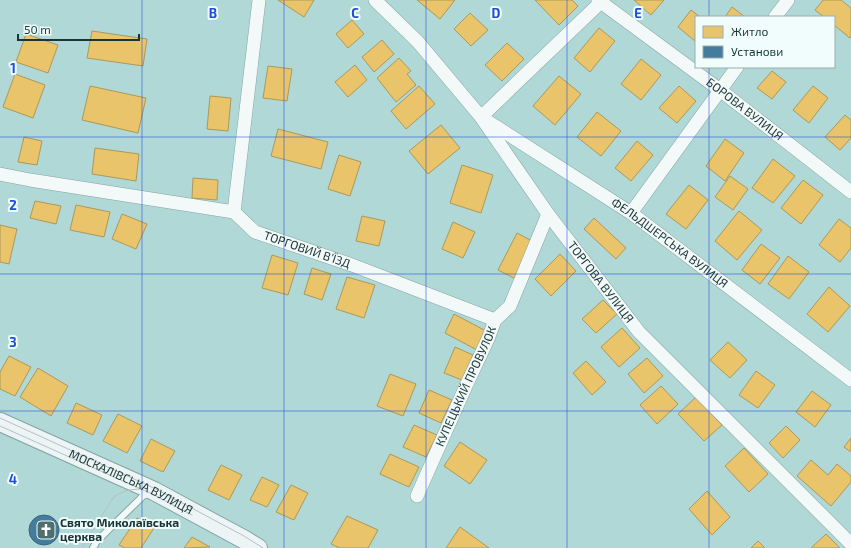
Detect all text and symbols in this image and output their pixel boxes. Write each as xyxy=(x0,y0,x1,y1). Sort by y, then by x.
text: B xyxy=(209,5,217,21)
text: C xyxy=(351,5,359,21)
text: D xyxy=(492,5,501,21)
text: E xyxy=(634,5,642,21)
scale bar xyxy=(18,16,139,42)
legend xyxy=(695,16,835,68)
text: 50 m xyxy=(24,22,51,36)
text: Житло xyxy=(731,24,769,38)
text: Установи xyxy=(731,44,783,58)
text: 1 xyxy=(10,60,16,76)
street label: БОРОВА ВУЛИЦЯ xyxy=(704,74,787,143)
street label: ФЕЛЬДШЕРСЬКА ВУЛИЦЯ xyxy=(609,194,731,290)
text: 2 xyxy=(9,197,17,213)
street label: ТОРГОВИЙ В’ЇЗД xyxy=(262,227,353,270)
street label: ТОРГОВА ВУЛИЦЯ xyxy=(566,238,637,325)
street label: КУПЕЦЬКИЙ ПРОВУЛОК xyxy=(432,324,498,448)
text: 3 xyxy=(9,334,17,350)
street label: МОСКАЛІВСЬКА ВУЛИЦЯ xyxy=(67,446,196,517)
text: 4 xyxy=(9,471,17,487)
place label: Свято Миколаївська церква xyxy=(60,515,179,543)
church icon: Свято Миколаївська церква xyxy=(35,519,57,541)

